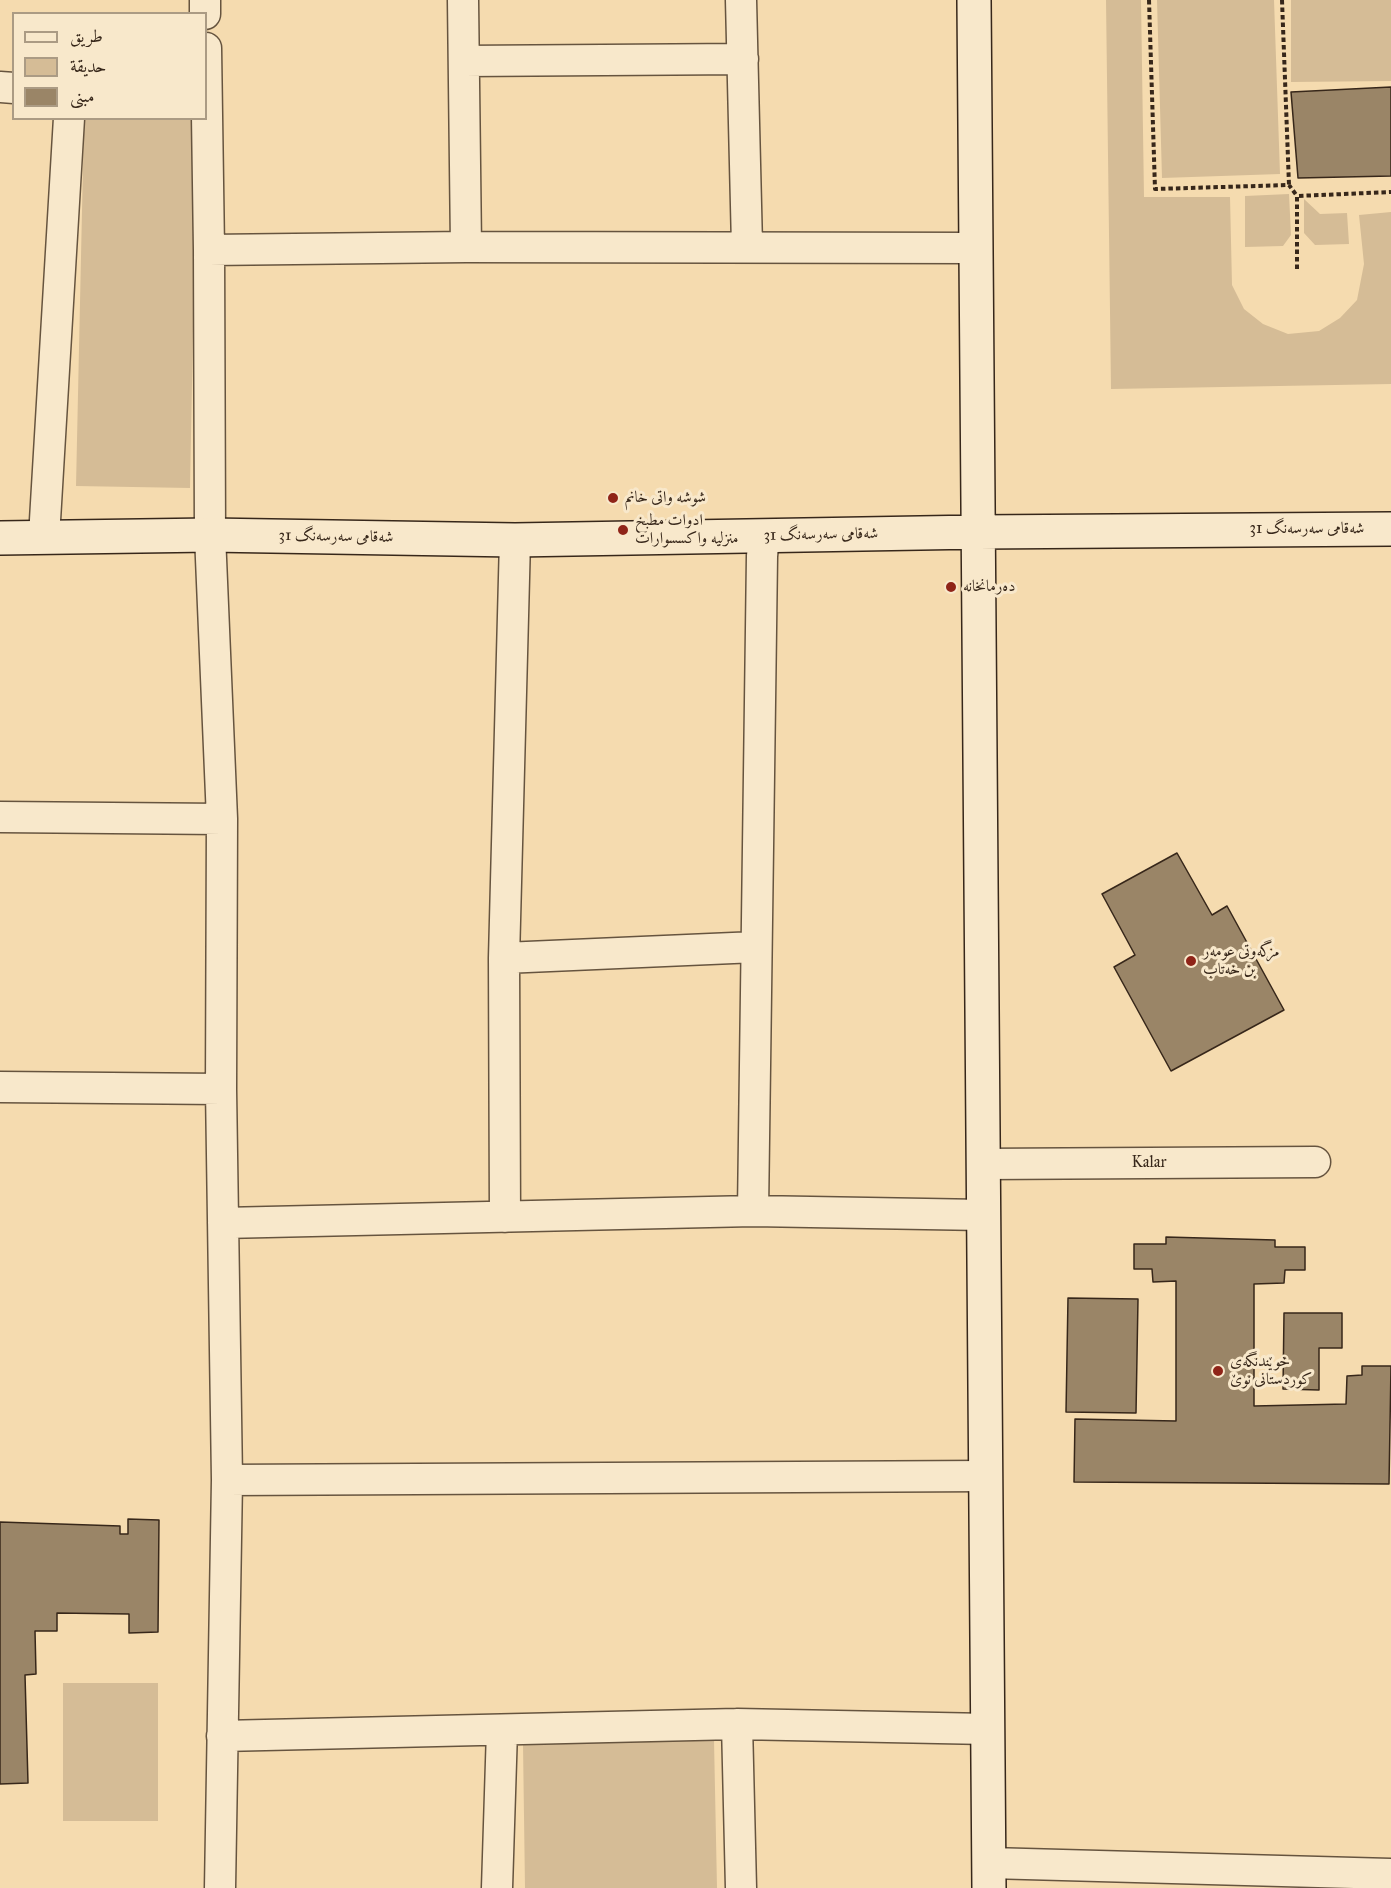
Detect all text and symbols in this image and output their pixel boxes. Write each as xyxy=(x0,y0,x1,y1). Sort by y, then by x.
legend xyxy=(12,12,207,120)
text: طريق xyxy=(70,25,103,47)
text: حديقة xyxy=(70,55,106,77)
text: مبنى xyxy=(70,85,95,107)
place label: شوشه واتى خانم xyxy=(625,488,706,508)
marker: شوشه واتى خانم xyxy=(606,491,620,505)
place label: ادوات مطبخ منزليه واكسسوارات xyxy=(635,511,738,549)
street label: شەقامی سەرسەنگ 31 xyxy=(1250,519,1364,539)
marker: ادوات مطبخ منزليه واكسسوارات xyxy=(616,523,630,537)
street label: شەقامی سەرسەنگ 31 xyxy=(763,524,879,546)
street label: شەقامی سەرسەنگ 31 xyxy=(278,526,394,548)
place label: دەرمانخانە xyxy=(963,577,1015,597)
marker: دەرمانخانە xyxy=(944,580,958,594)
place label: مزگەوتی عومەر بن خەتاب xyxy=(1203,942,1279,980)
marker: مزگەوتی عومەر بن خەتاب xyxy=(1184,954,1198,968)
street label: Kalar xyxy=(1131,1153,1167,1173)
place label: خوێندنگەی کوردستانی نوێ xyxy=(1230,1352,1312,1390)
marker: خوێندنگەی کوردستانی نوێ xyxy=(1211,1364,1225,1378)

